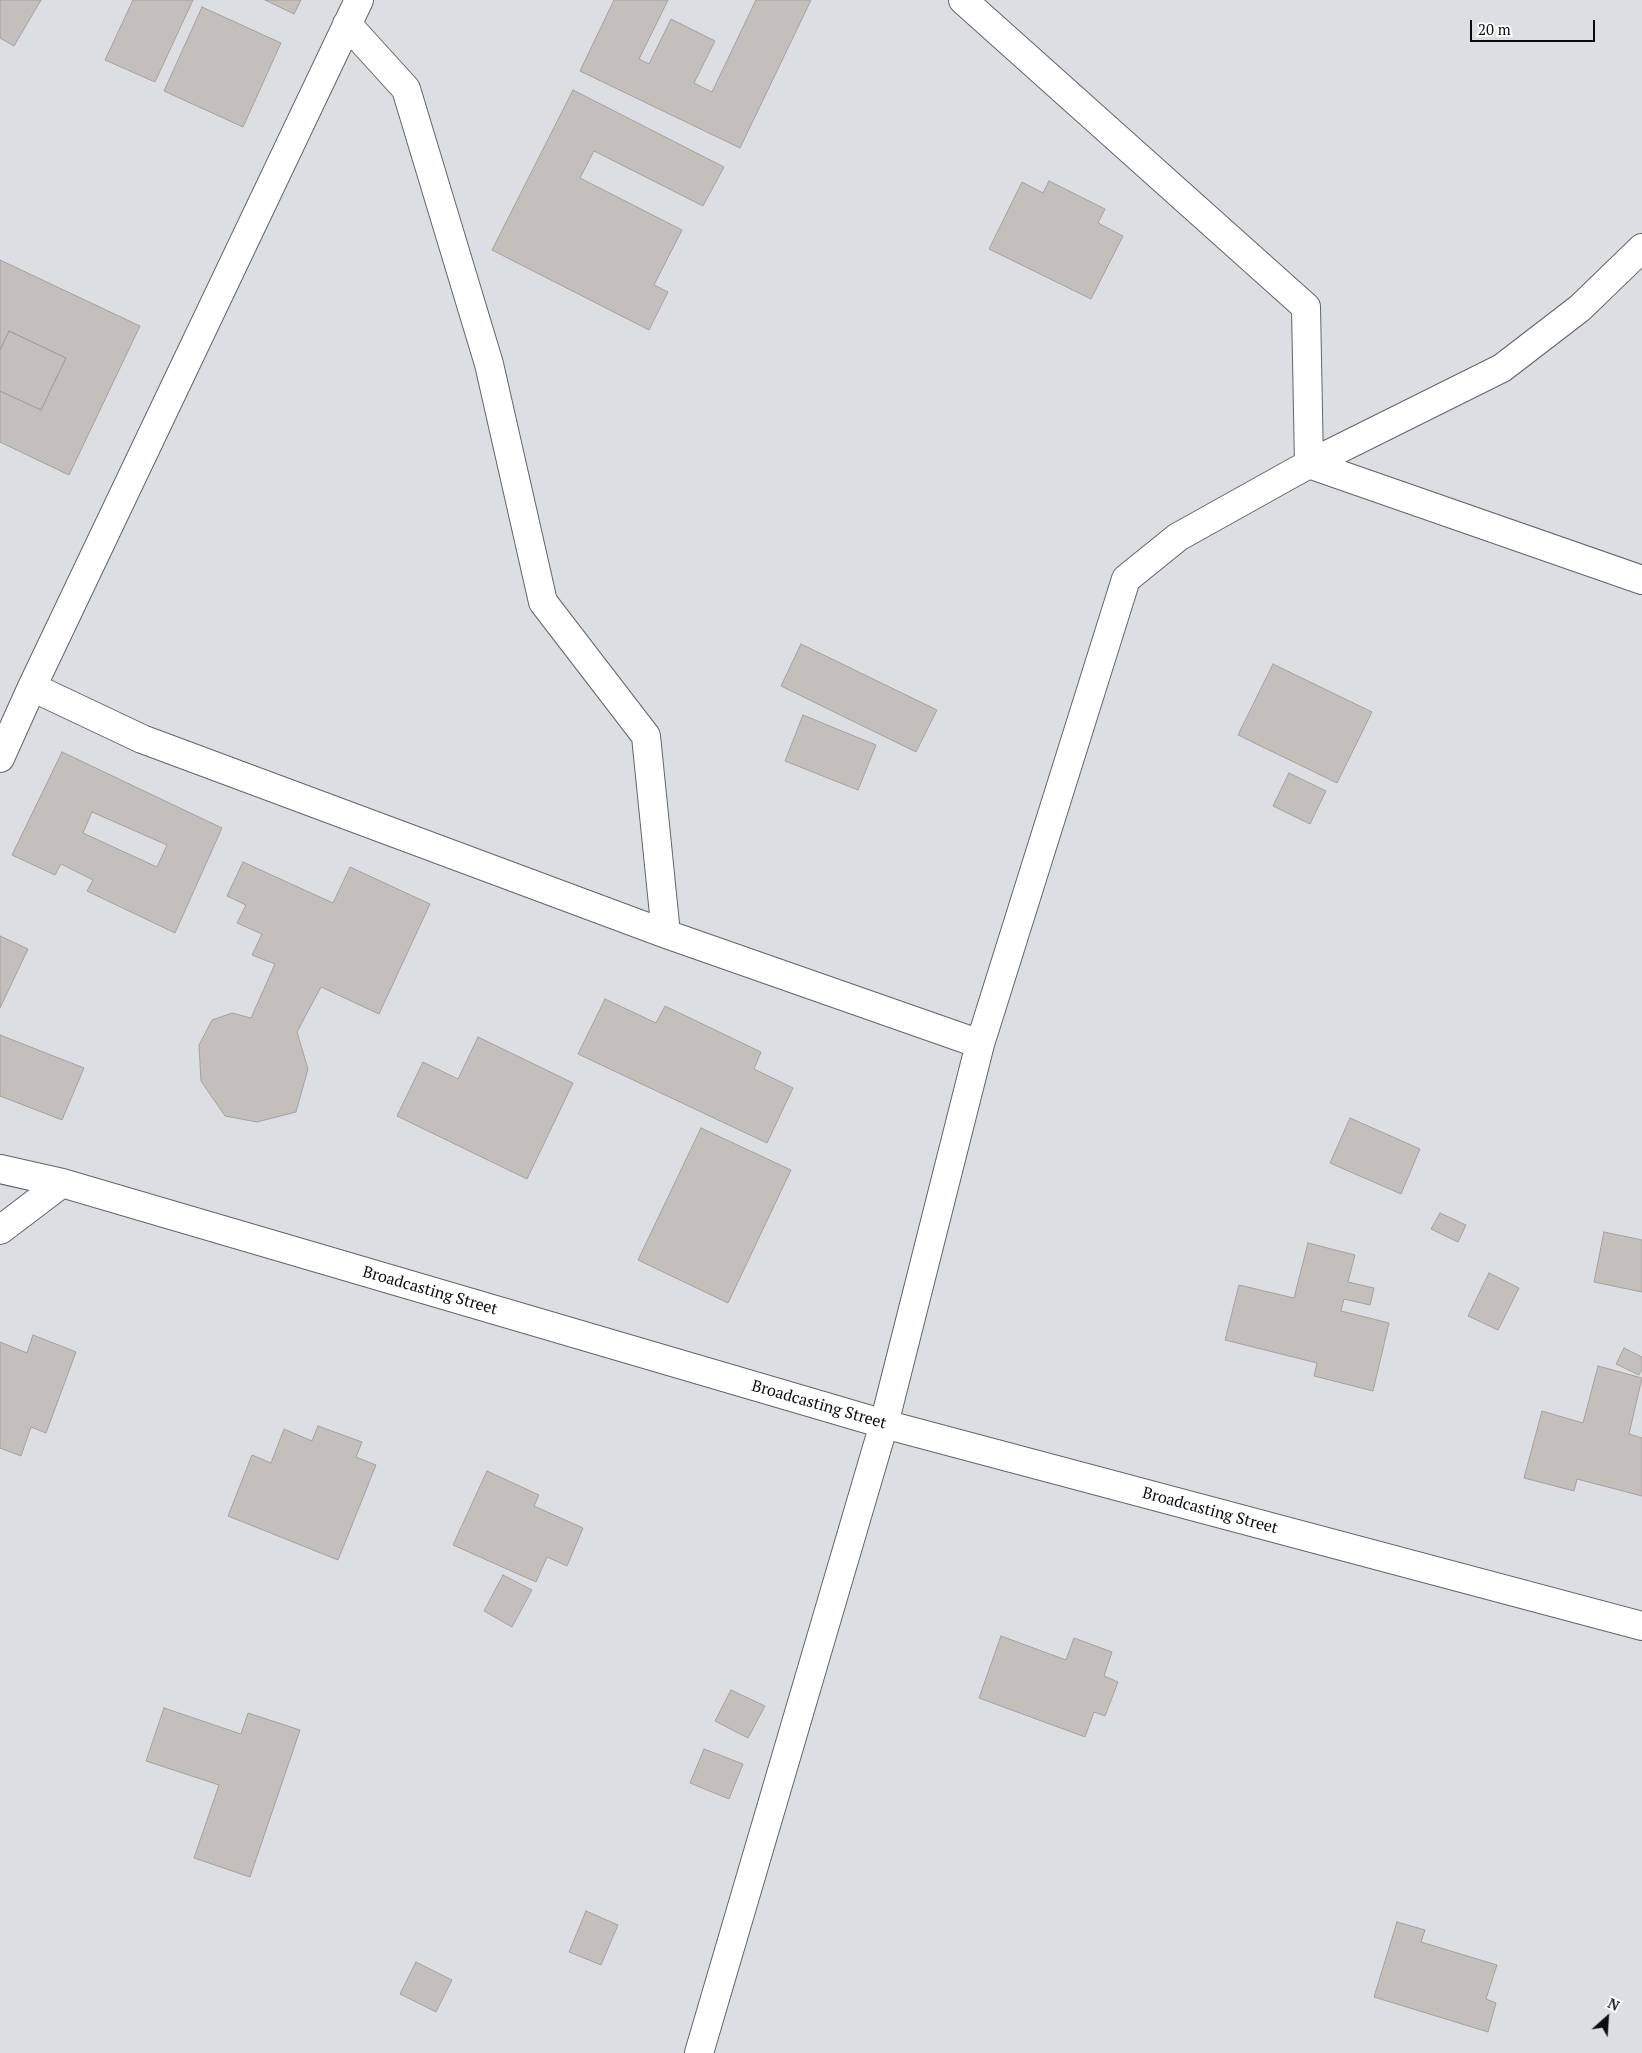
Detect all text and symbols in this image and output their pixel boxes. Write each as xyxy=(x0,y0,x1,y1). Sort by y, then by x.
scale bar xyxy=(1472,10,1597,42)
text: 20 m xyxy=(1478,19,1511,39)
street label: Broadcasting Street xyxy=(360,1263,500,1319)
street label: Broadcasting Street xyxy=(749,1377,889,1433)
street label: Broadcasting Street xyxy=(1140,1484,1280,1538)
north arrow xyxy=(1582,1993,1632,2043)
text: N xyxy=(1605,1993,1623,2015)

